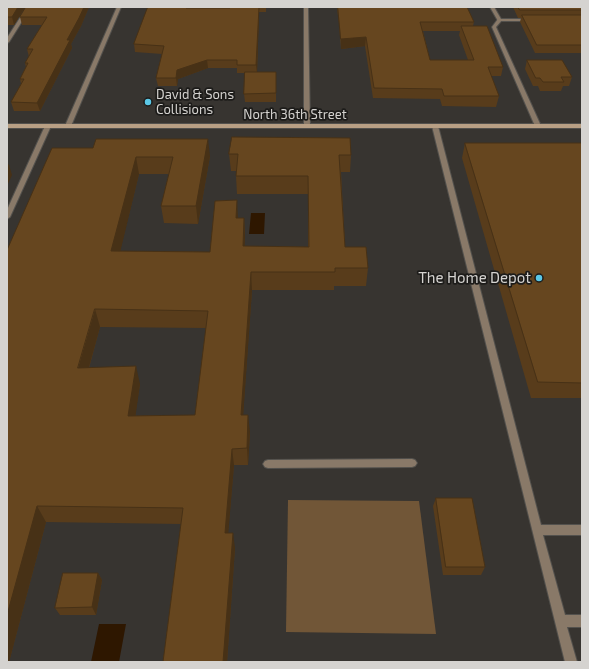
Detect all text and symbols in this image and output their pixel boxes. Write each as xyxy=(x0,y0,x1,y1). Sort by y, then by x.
place label: David & Sons Collisions xyxy=(156,87,234,118)
marker: David & Sons Collisions xyxy=(143,97,153,107)
street label: North 36th Street xyxy=(243,107,347,123)
place label: The Home Depot xyxy=(418,269,531,287)
marker: The Home Depot xyxy=(534,273,544,283)

